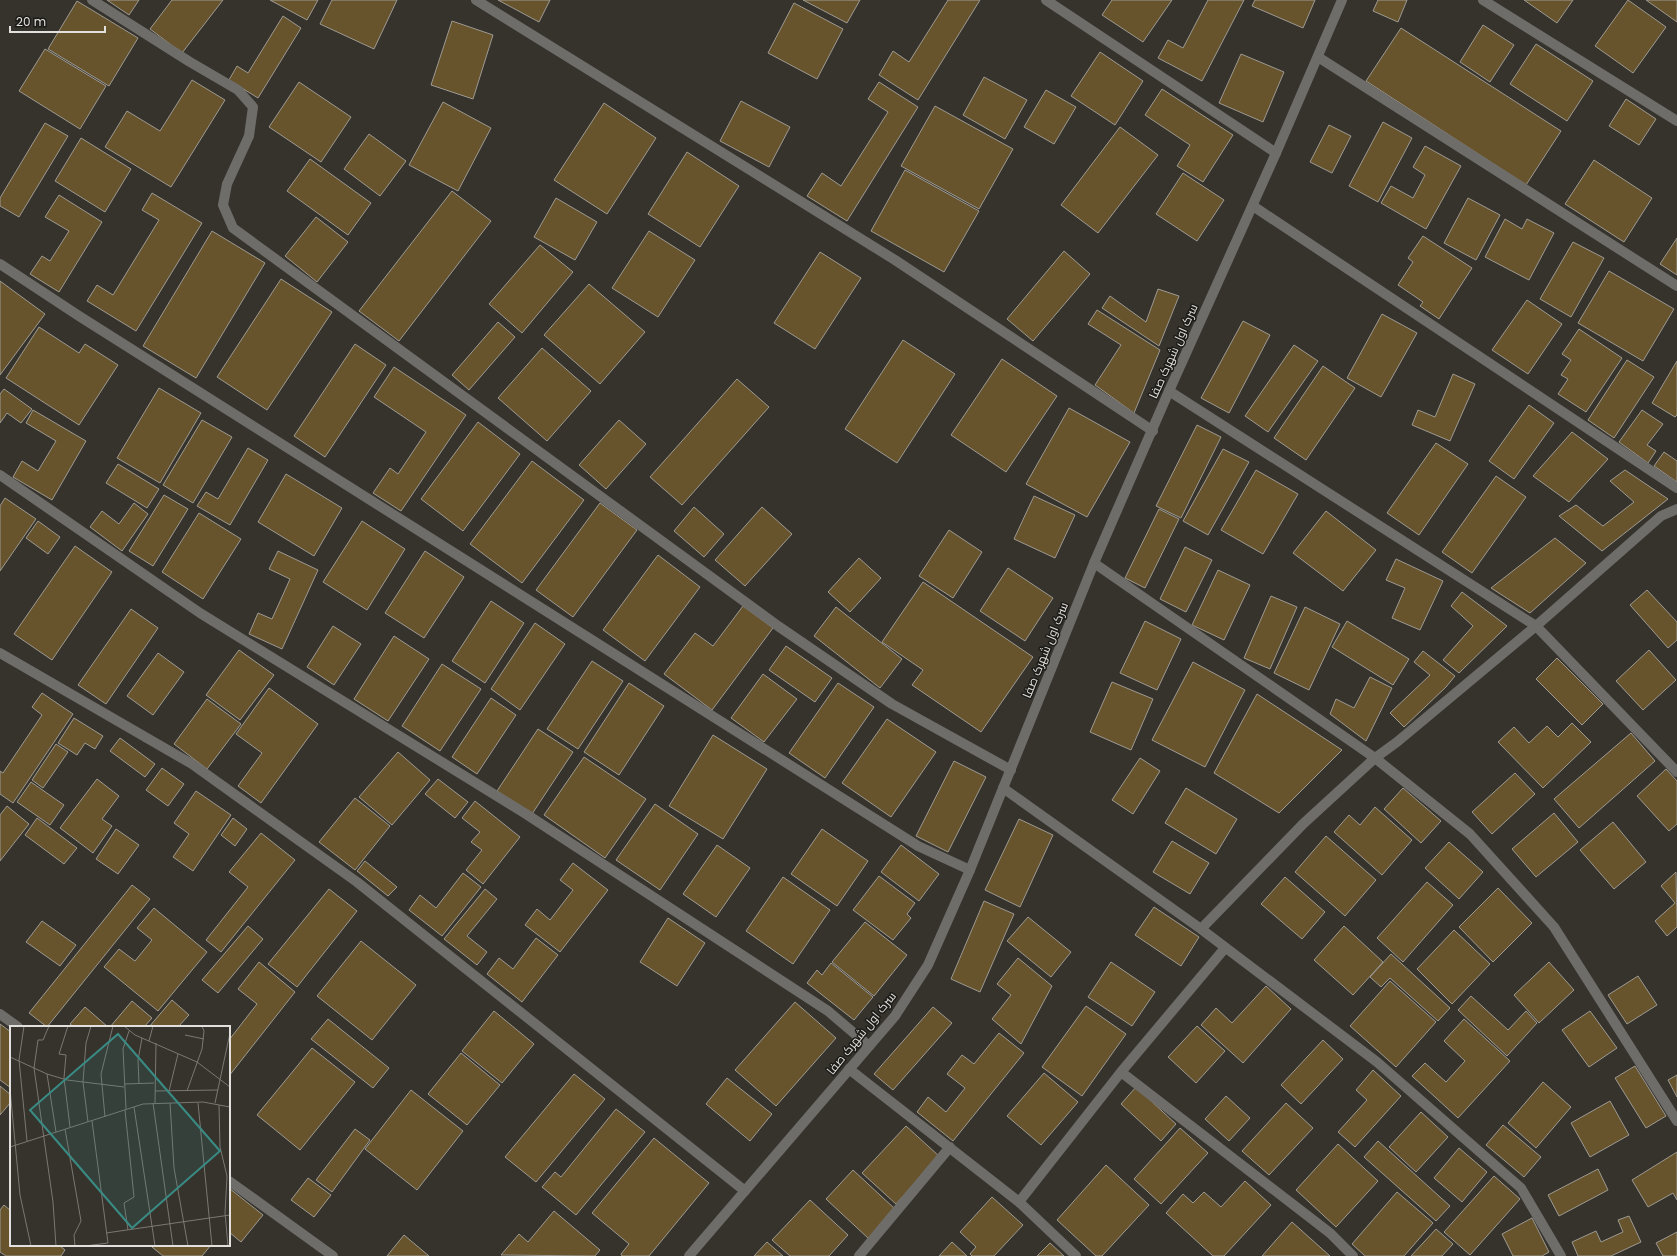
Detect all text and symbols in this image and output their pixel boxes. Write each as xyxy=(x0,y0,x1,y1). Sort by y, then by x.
scale bar xyxy=(10,8,105,34)
text: 20 m xyxy=(16,13,46,30)
street label: سرک اول شهرک صفا xyxy=(1144,301,1202,401)
street label: سرک اول شهرک صفا xyxy=(1018,600,1072,700)
street label: سرک اول شهرک صفا xyxy=(822,988,900,1078)
inset map xyxy=(10,1026,230,1246)

